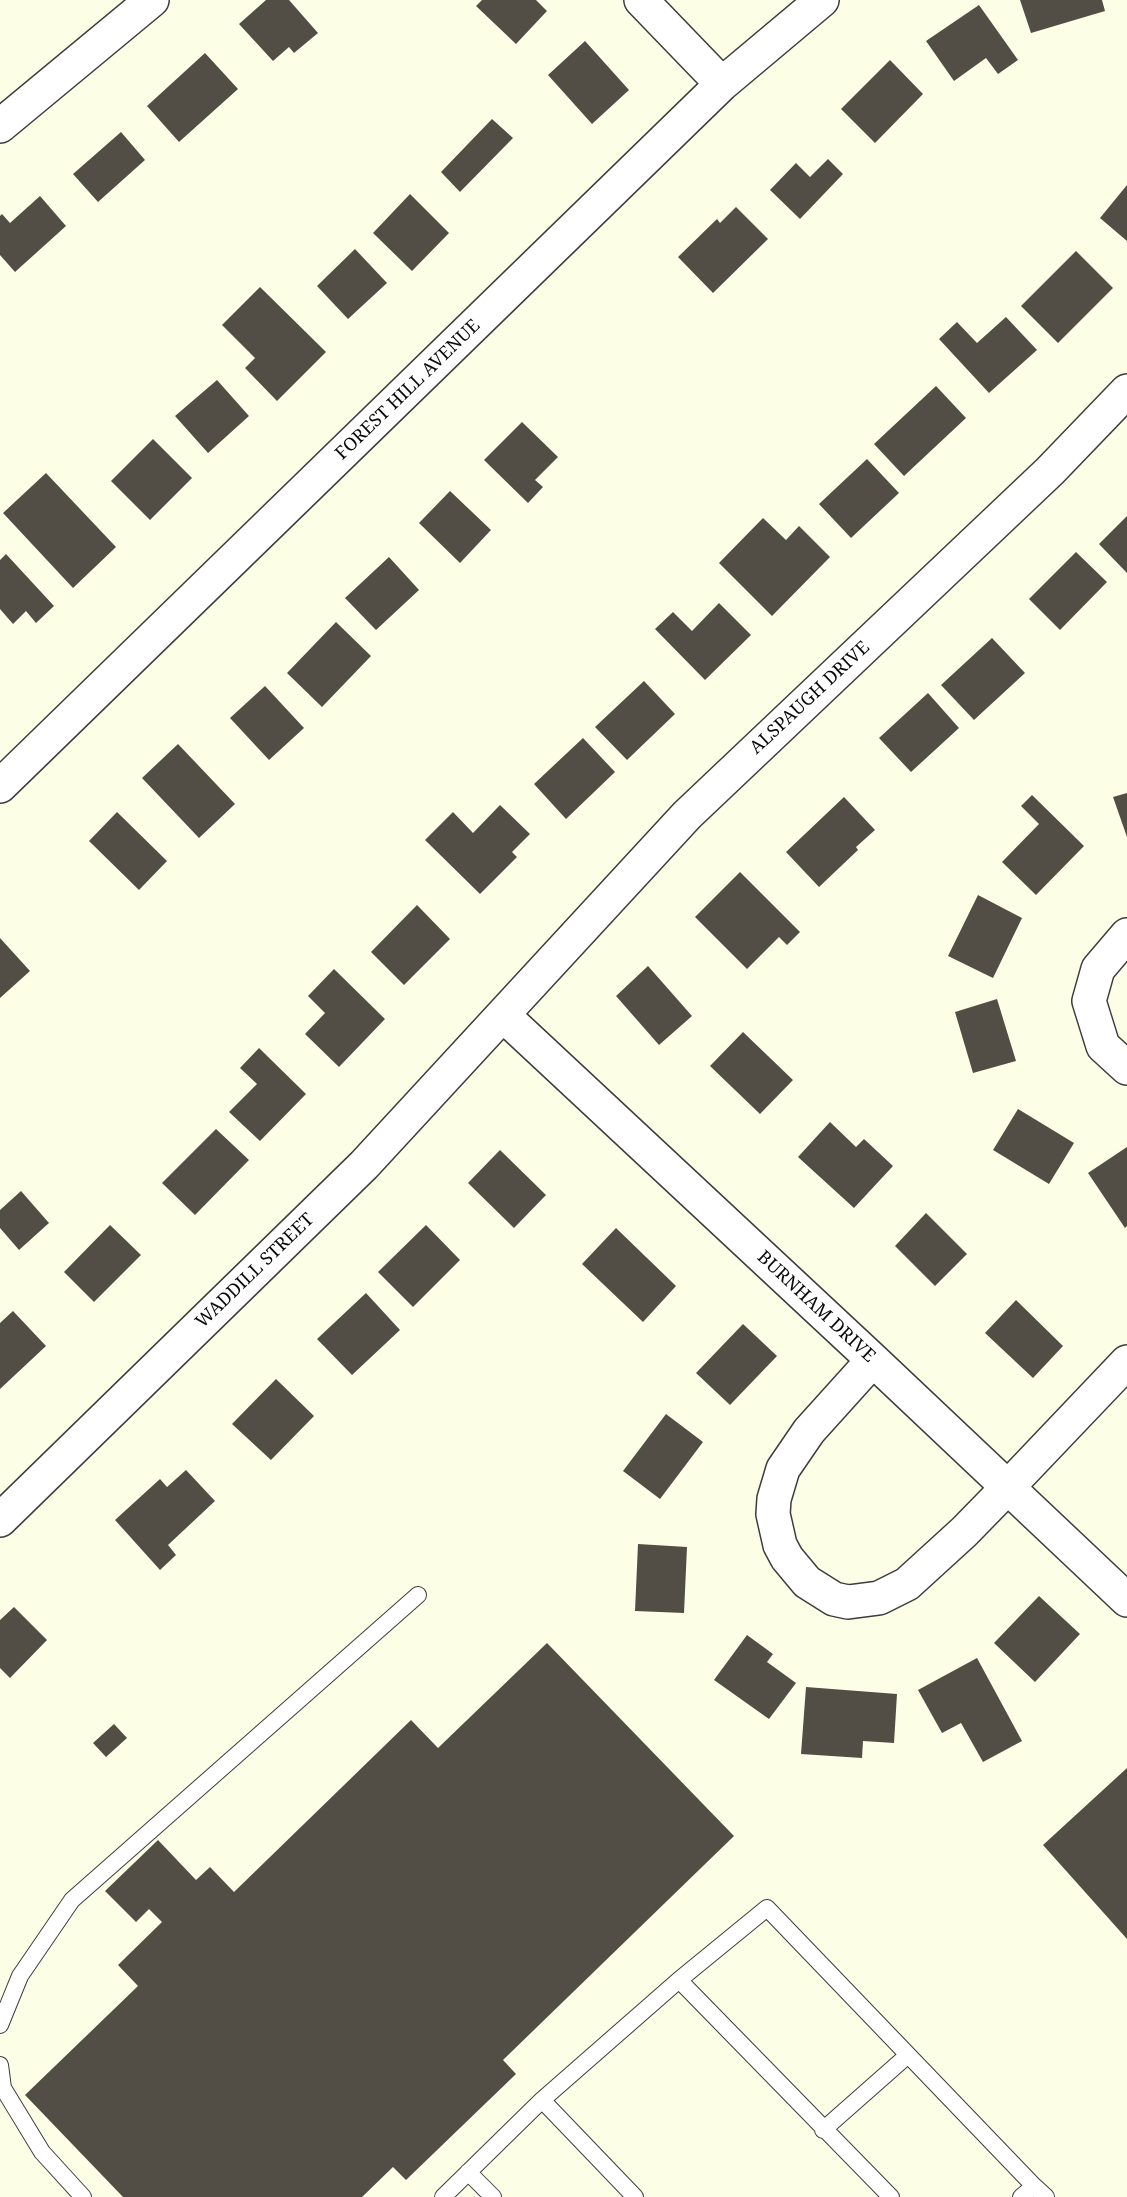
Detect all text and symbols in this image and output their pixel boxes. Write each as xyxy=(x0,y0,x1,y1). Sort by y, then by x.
street label: FOREST HILL AVENUE xyxy=(331,315,485,465)
street label: ALSPAUGH DRIVE xyxy=(746,637,874,759)
street label: WADDILL STREET xyxy=(191,1209,319,1333)
street label: BURNHAM DRIVE xyxy=(752,1247,880,1367)

